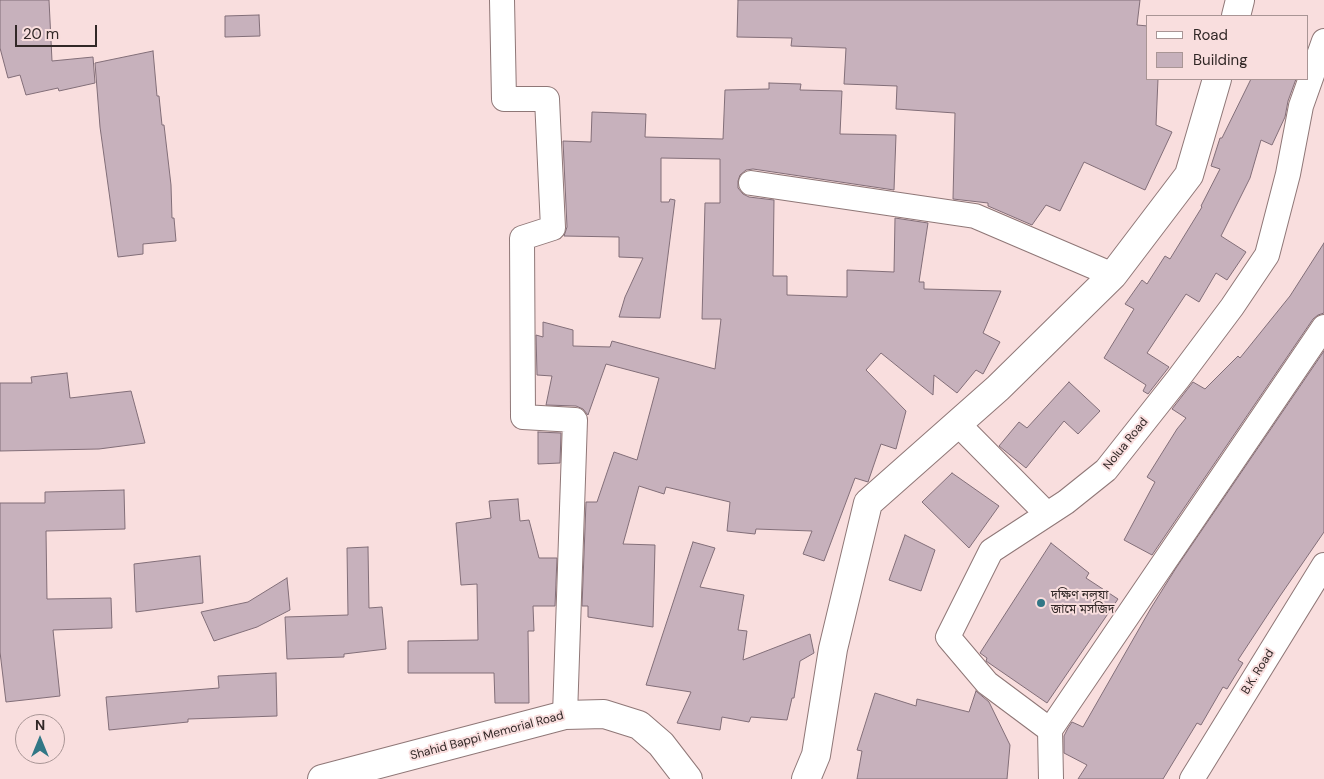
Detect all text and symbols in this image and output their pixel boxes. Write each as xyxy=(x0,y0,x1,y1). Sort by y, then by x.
scale bar xyxy=(18,15,100,47)
legend xyxy=(1146,15,1309,80)
text: 20 m xyxy=(23,24,59,44)
text: Road xyxy=(1193,25,1228,45)
text: Building xyxy=(1193,50,1248,70)
street label: Nolua Road xyxy=(1101,415,1151,473)
place label: দক্ষিণ নলুয়া জামে মসজিদ xyxy=(1051,589,1114,617)
marker: দক্ষিণ নলুয়া জামে মসজিদ xyxy=(1035,597,1047,609)
street label: B.K. Road xyxy=(1239,647,1277,697)
street label: Shahid Bappi Memorial Road xyxy=(409,709,565,763)
north arrow xyxy=(15,714,65,764)
text: N xyxy=(35,716,45,734)

